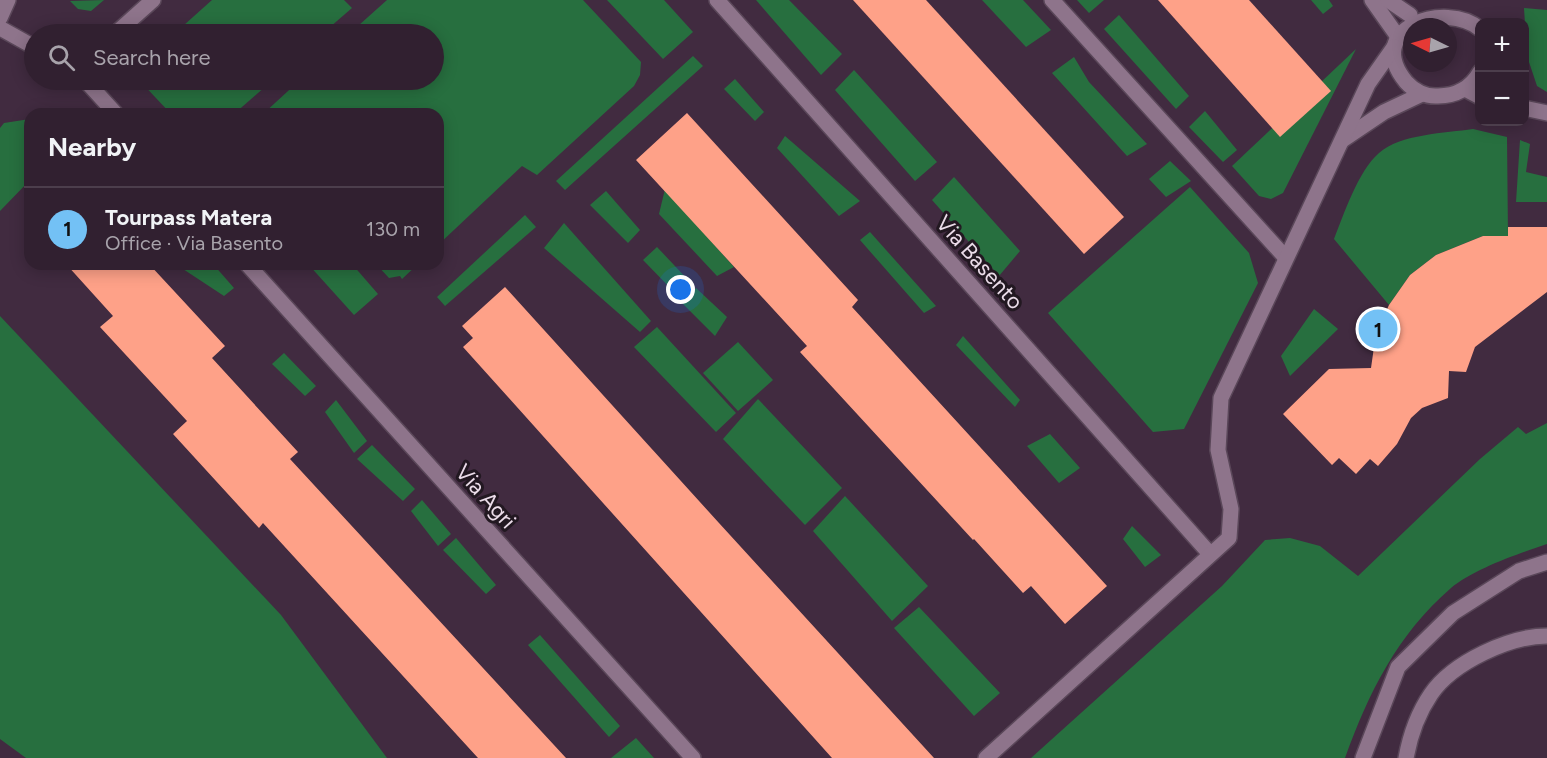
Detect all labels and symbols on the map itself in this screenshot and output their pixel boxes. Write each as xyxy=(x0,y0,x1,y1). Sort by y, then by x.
north arrow xyxy=(1403,18,1457,72)
street label: Via Basento xyxy=(930,210,1029,315)
your location xyxy=(666,275,695,304)
pin: 1 xyxy=(1358,306,1398,352)
street label: Via Agri xyxy=(450,459,521,534)

